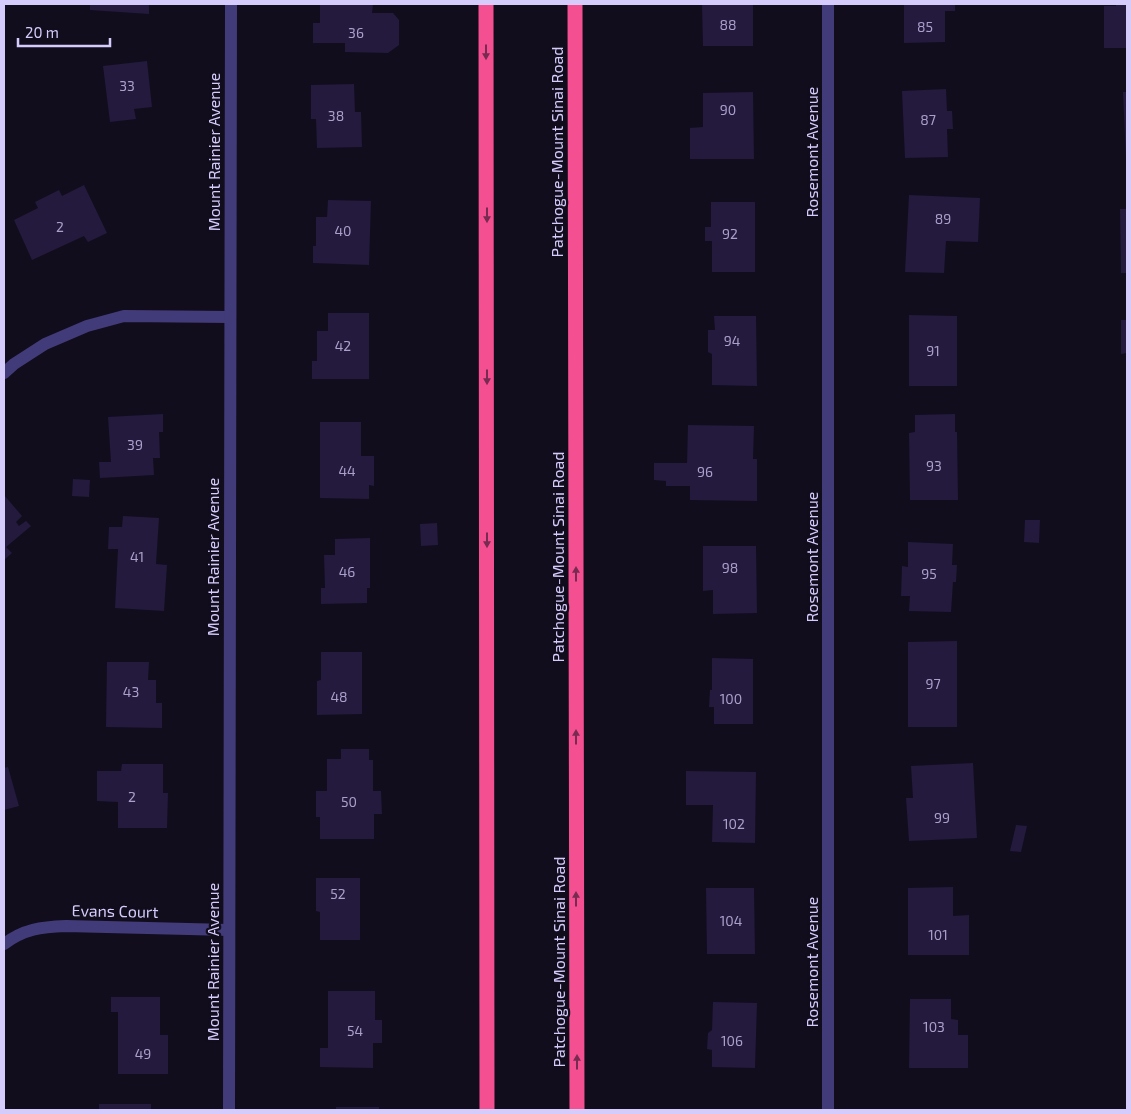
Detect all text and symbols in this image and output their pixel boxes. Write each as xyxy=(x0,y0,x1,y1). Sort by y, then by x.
scale bar xyxy=(18,15,110,47)
house number: 88 xyxy=(720,16,737,33)
house number: 85 xyxy=(917,18,933,35)
text: 20 m xyxy=(25,23,59,41)
house number: 36 xyxy=(348,24,364,41)
one-way arrow xyxy=(482,45,490,61)
street label: Patchogue-Mount Sinai Road xyxy=(547,47,566,257)
street label: Mount Rainier Avenue xyxy=(204,73,223,231)
house number: 33 xyxy=(119,77,135,94)
street label: Rosemont Avenue xyxy=(802,87,821,217)
house number: 90 xyxy=(720,101,736,118)
house number: 38 xyxy=(328,107,344,124)
house number: 87 xyxy=(920,111,936,128)
one-way arrow xyxy=(483,207,491,223)
house number: 89 xyxy=(935,210,951,227)
house number: 2 xyxy=(56,218,64,235)
house number: 40 xyxy=(334,222,352,239)
house number: 92 xyxy=(722,225,738,242)
house number: 94 xyxy=(724,332,740,349)
house number: 42 xyxy=(335,337,351,354)
house number: 91 xyxy=(926,342,940,359)
one-way arrow xyxy=(483,370,491,386)
house number: 39 xyxy=(127,436,143,453)
street label: Patchogue-Mount Sinai Road xyxy=(548,452,567,662)
house number: 93 xyxy=(926,457,942,474)
house number: 44 xyxy=(338,462,356,479)
house number: 96 xyxy=(697,463,713,480)
street label: Mount Rainier Avenue xyxy=(203,478,222,636)
street label: Rosemont Avenue xyxy=(802,492,821,622)
one-way arrow xyxy=(483,532,491,548)
house number: 41 xyxy=(130,548,144,565)
house number: 98 xyxy=(722,559,738,576)
house number: 46 xyxy=(339,563,355,580)
house number: 95 xyxy=(921,565,937,582)
one-way arrow xyxy=(572,566,580,582)
house number: 97 xyxy=(925,675,941,692)
house number: 43 xyxy=(123,683,139,700)
house number: 48 xyxy=(330,688,348,705)
house number: 100 xyxy=(720,690,742,707)
one-way arrow xyxy=(572,728,580,744)
house number: 2 xyxy=(128,788,136,805)
house number: 50 xyxy=(341,793,357,810)
house number: 99 xyxy=(934,809,950,826)
house number: 102 xyxy=(723,815,745,832)
street label: Patchogue-Mount Sinai Road xyxy=(549,857,568,1067)
street label: Mount Rainier Avenue xyxy=(203,883,222,1041)
house number: 52 xyxy=(330,885,346,902)
one-way arrow xyxy=(572,891,580,907)
street label: Rosemont Avenue xyxy=(802,897,821,1027)
street label: Evans Court xyxy=(71,900,159,921)
house number: 104 xyxy=(720,912,742,929)
house number: 101 xyxy=(928,926,948,943)
house number: 103 xyxy=(923,1018,945,1035)
house number: 54 xyxy=(347,1022,363,1039)
house number: 106 xyxy=(721,1032,743,1049)
house number: 49 xyxy=(135,1045,151,1062)
one-way arrow xyxy=(573,1053,581,1069)

